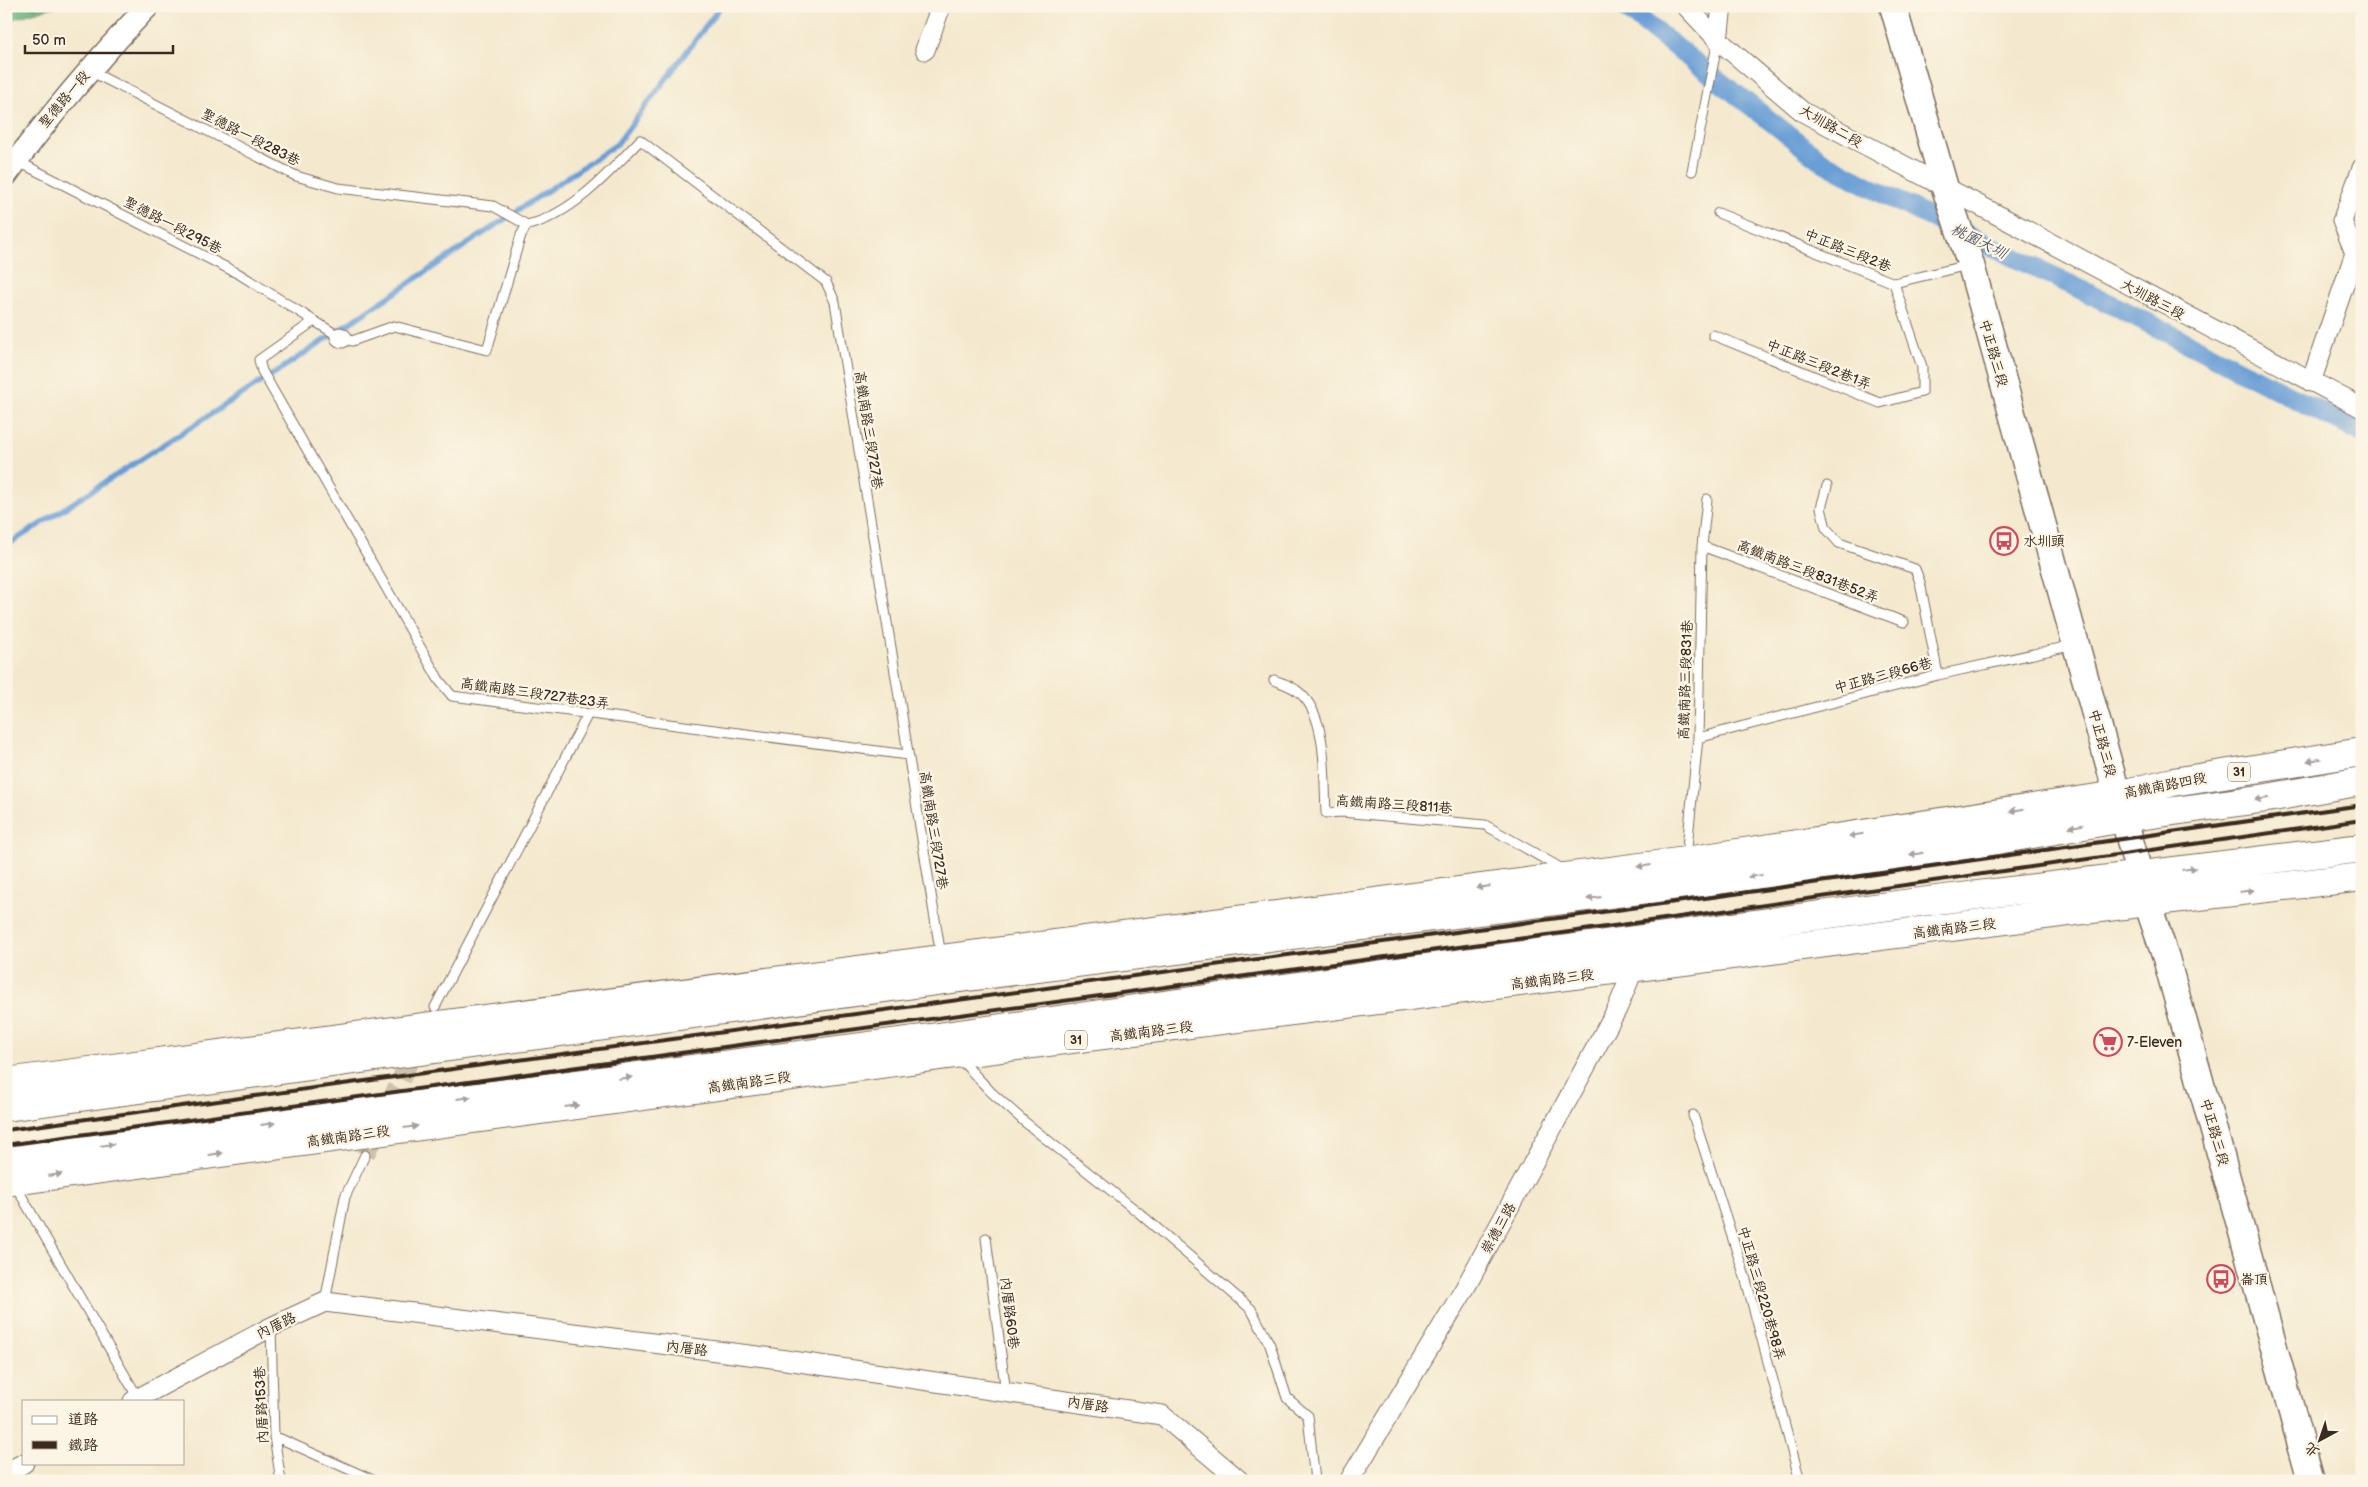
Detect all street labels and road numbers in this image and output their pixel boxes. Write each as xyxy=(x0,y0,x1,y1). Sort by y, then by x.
street label: 聖德路一段 xyxy=(35,67,93,132)
street label: 大圳路二段 xyxy=(1796,102,1865,151)
street label: 聖德路一段283巷 xyxy=(198,105,304,170)
street label: 聖德路一段295巷 xyxy=(121,193,226,258)
street label: 中正路三段2巷 xyxy=(1802,225,1895,276)
street label: 大圳路三段 xyxy=(2118,276,2188,323)
street label: 中正路三段 xyxy=(1976,317,2011,389)
street label: 中正路三段2巷1弄 xyxy=(1764,336,1874,393)
street label: 高鐵南路三段727巷 xyxy=(851,369,886,492)
street label: 高鐵南路三段831巷52弄 xyxy=(1735,537,1881,606)
street label: 高鐵南路三段831巷 xyxy=(1675,619,1696,740)
street label: 中正路三段66巷 xyxy=(1832,654,1935,697)
street label: 高鐵南路三段727巷23弄 xyxy=(459,675,611,712)
street label: 中正路三段 xyxy=(2085,707,2120,779)
road number: 31 xyxy=(2228,762,2250,782)
street label: 高鐵南路三段727巷 xyxy=(916,769,951,892)
street label: 高鐵南路四段 xyxy=(2122,769,2208,802)
street label: 高鐵南路三段811巷 xyxy=(1335,792,1454,817)
street label: 高鐵南路三段 xyxy=(1911,915,1997,942)
street label: 高鐵南路三段 xyxy=(1509,966,1595,993)
street label: 高鐵南路三段 xyxy=(1108,1018,1194,1045)
road number: 31 xyxy=(1065,1030,1087,1050)
street label: 高鐵南路三段 xyxy=(706,1068,792,1097)
street label: 中正路三段 xyxy=(2197,1096,2232,1168)
street label: 高鐵南路三段 xyxy=(305,1122,391,1151)
street label: 崇德三路 xyxy=(1477,1200,1519,1257)
street label: 中正路三段220巷98弄 xyxy=(1734,1224,1789,1362)
street label: 內厝路60巷 xyxy=(997,1276,1022,1351)
street label: 內厝路 xyxy=(254,1309,299,1342)
street label: 內厝路 xyxy=(665,1338,709,1359)
street label: 內厝路153巷 xyxy=(251,1365,272,1444)
street label: 內厝路 xyxy=(1066,1393,1110,1416)

